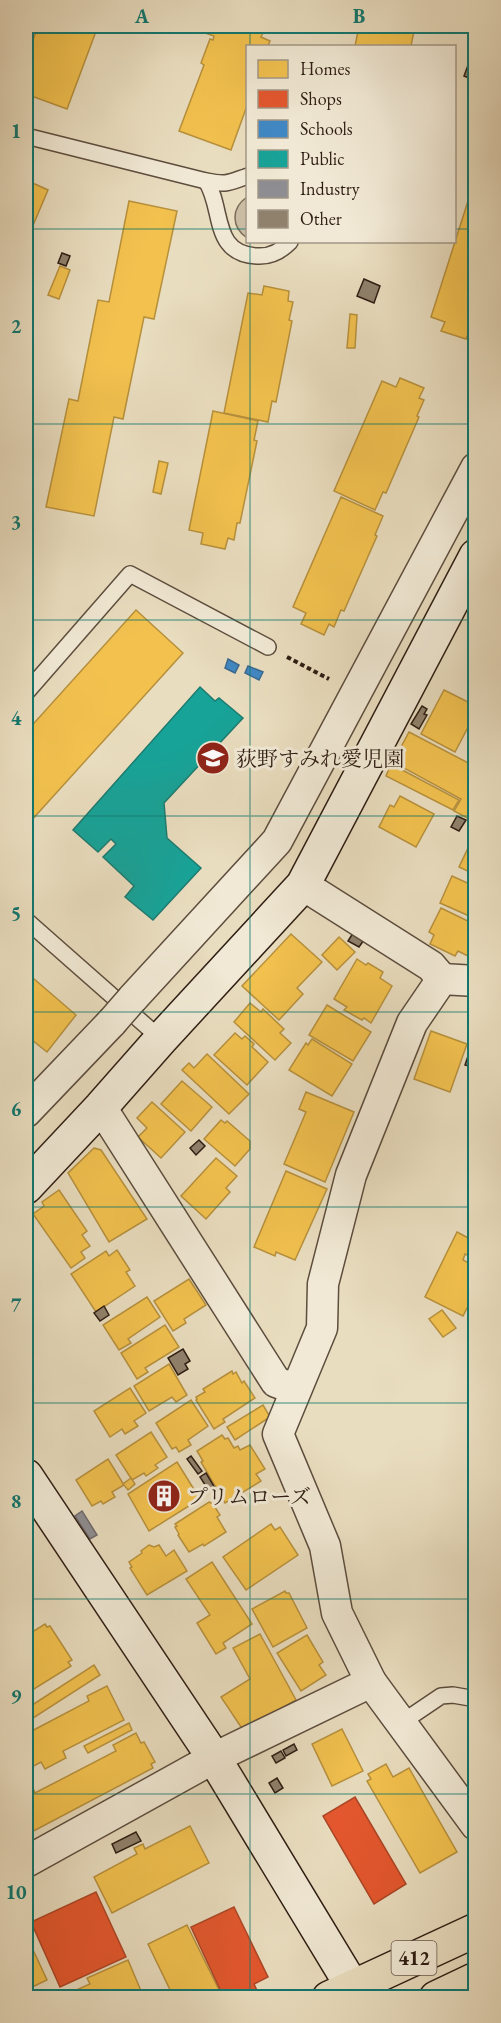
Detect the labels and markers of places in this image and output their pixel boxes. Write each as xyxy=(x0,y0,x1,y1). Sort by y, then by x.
school or university icon: 荻野すみれ愛児園 xyxy=(195,740,231,776)
place label: 荻野すみれ愛児園 xyxy=(236,745,404,772)
building icon: プリムローズ xyxy=(146,1478,182,1514)
place label: プリムローズ xyxy=(187,1483,311,1510)

